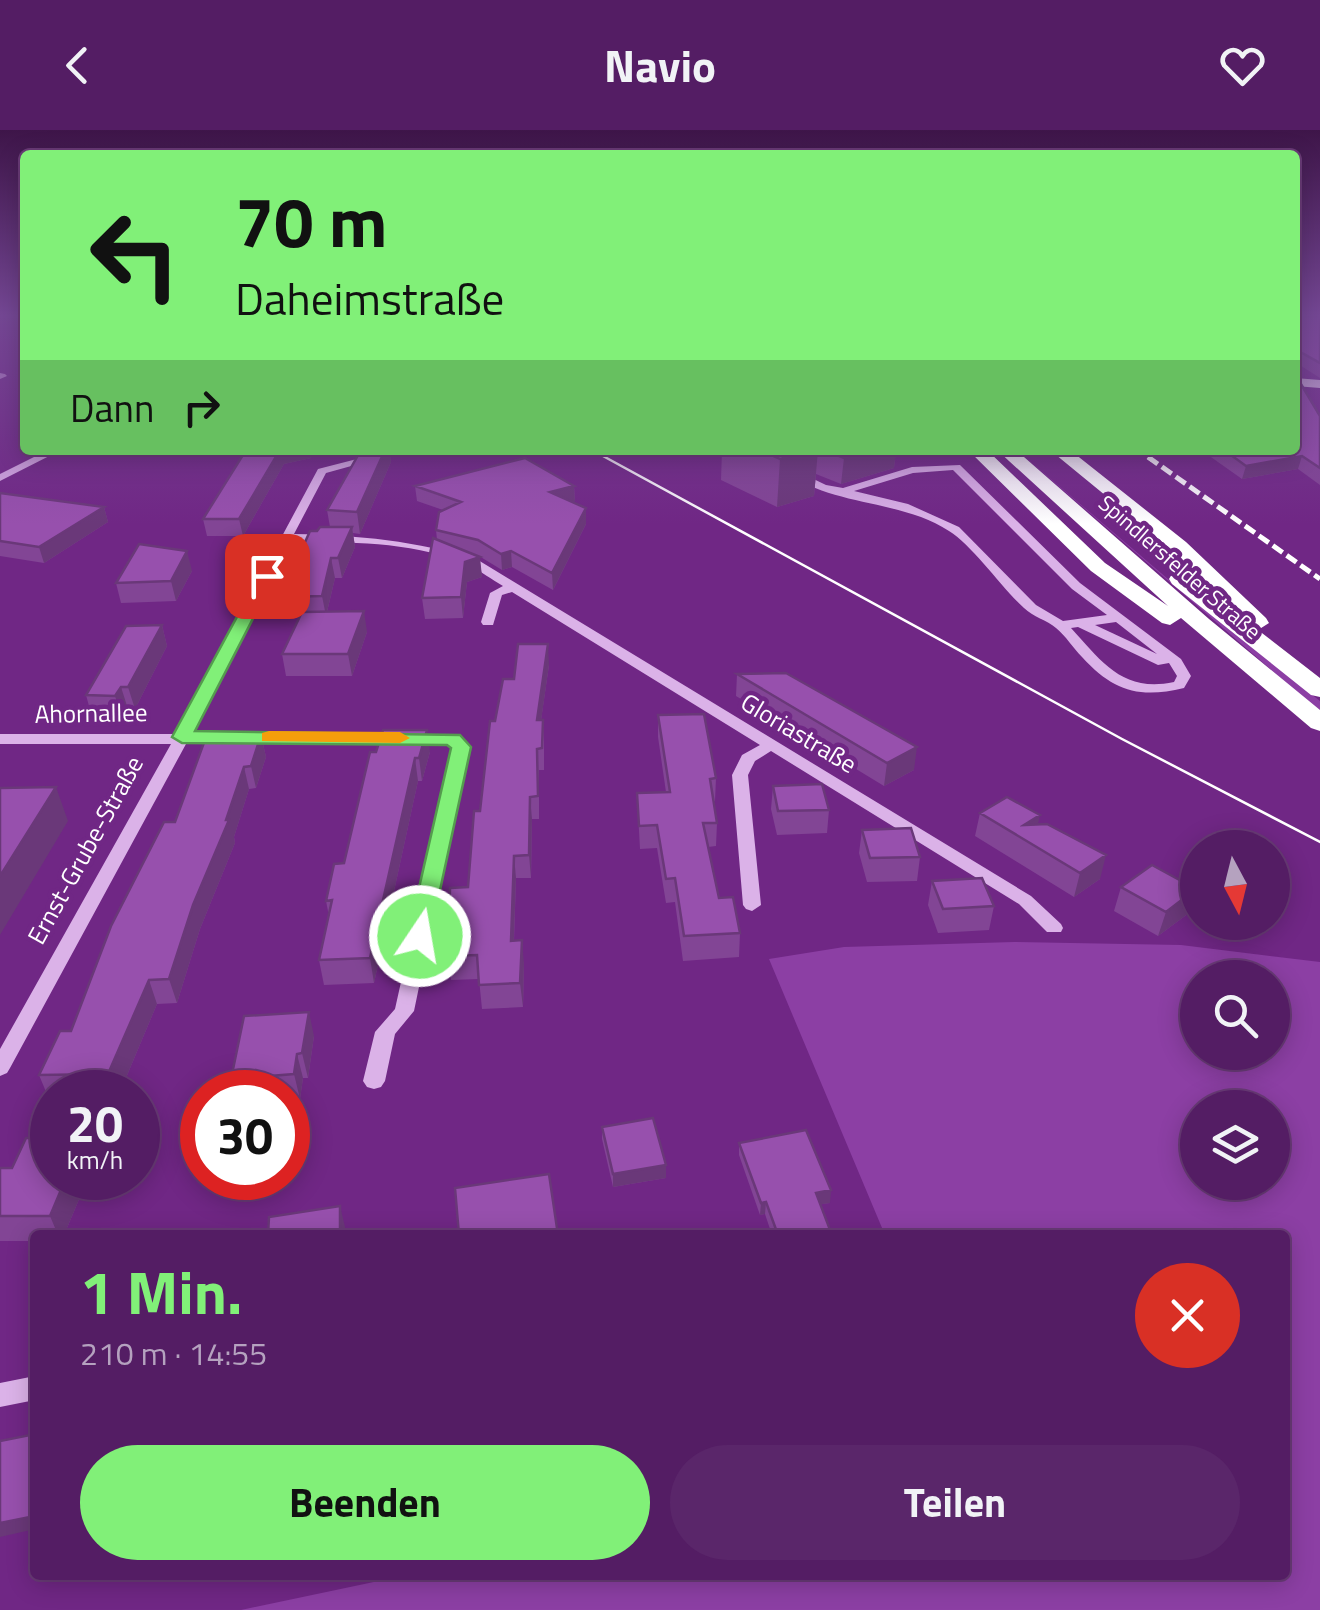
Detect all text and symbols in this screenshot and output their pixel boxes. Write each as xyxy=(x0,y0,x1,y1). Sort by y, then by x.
text: Navio xyxy=(604,31,716,99)
icon: back xyxy=(50,38,105,93)
icon: heart xyxy=(1215,38,1270,93)
text: 70 m xyxy=(235,168,388,274)
icon: left xyxy=(70,190,200,320)
text: Daheimstraße xyxy=(235,264,504,332)
text: Dann xyxy=(70,379,154,437)
icon: right xyxy=(174,380,229,435)
street label: Spindlersfelder Straße xyxy=(1091,487,1269,647)
pin xyxy=(225,534,310,619)
icon: arrive xyxy=(240,549,295,604)
street label: Gloriastraße xyxy=(734,683,864,783)
street label: Ahornallee xyxy=(34,693,148,733)
street label: Ernst-Grube-Straße xyxy=(17,749,153,951)
north arrow xyxy=(1180,830,1290,940)
map controls xyxy=(1180,830,1290,1200)
position arrow xyxy=(368,884,472,988)
button: search xyxy=(1180,960,1290,1070)
speed limit sign: 30 xyxy=(180,1070,310,1200)
text: 20 xyxy=(67,1085,123,1161)
button: layers xyxy=(1180,1090,1290,1200)
text: km/h xyxy=(67,1141,123,1179)
text: 1 Min. xyxy=(80,1246,242,1337)
button: close xyxy=(1135,1263,1240,1368)
text: 210 m · 14:55 xyxy=(80,1329,267,1377)
button: Beenden xyxy=(80,1445,650,1560)
button: Teilen xyxy=(670,1445,1240,1560)

